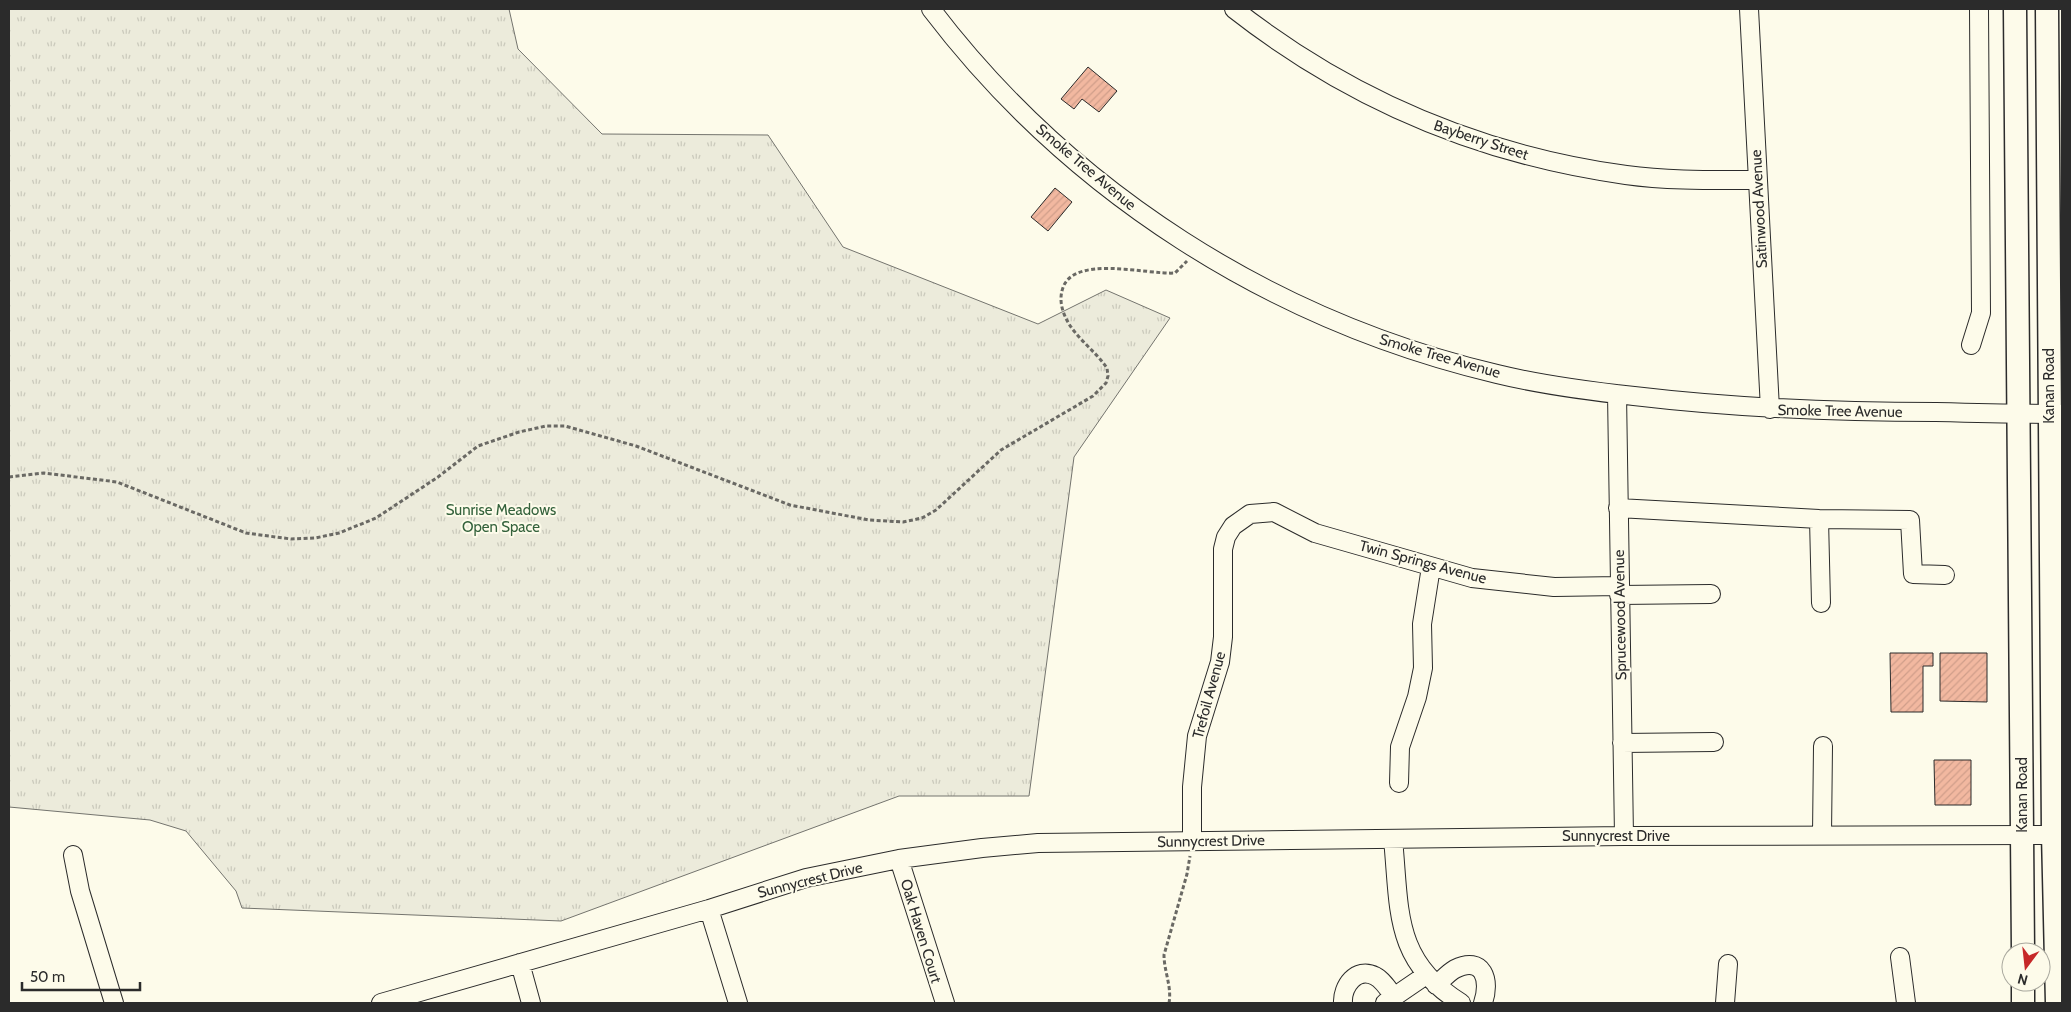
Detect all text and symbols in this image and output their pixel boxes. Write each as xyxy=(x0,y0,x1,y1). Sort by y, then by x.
street label: Bayberry Street xyxy=(1431,116,1531,164)
street label: Smoke Tree Avenue xyxy=(1032,120,1140,214)
street label: Satinwood Avenue xyxy=(1747,149,1771,269)
street label: Smoke Tree Avenue xyxy=(1377,330,1503,382)
street label: Kanan Road xyxy=(2040,348,2058,424)
street label: Smoke Tree Avenue xyxy=(1777,401,1903,421)
park label: Sunrise Meadows Open Space xyxy=(446,501,556,536)
street label: Twin Springs Avenue xyxy=(1358,536,1489,588)
street label: Sprucewood Avenue xyxy=(1610,549,1630,680)
street label: Trefoil Avenue xyxy=(1189,649,1229,741)
street label: Kanan Road xyxy=(2013,757,2031,833)
street label: Sunnycrest Drive xyxy=(1562,827,1670,845)
street label: Sunnycrest Drive xyxy=(1157,831,1265,851)
street label: Sunnycrest Drive xyxy=(756,858,865,902)
street label: Oak Haven Court xyxy=(897,877,945,985)
north arrow xyxy=(2001,942,2051,992)
scale bar xyxy=(22,960,140,992)
text: 50 m xyxy=(30,968,65,986)
text: N xyxy=(2016,970,2030,990)

